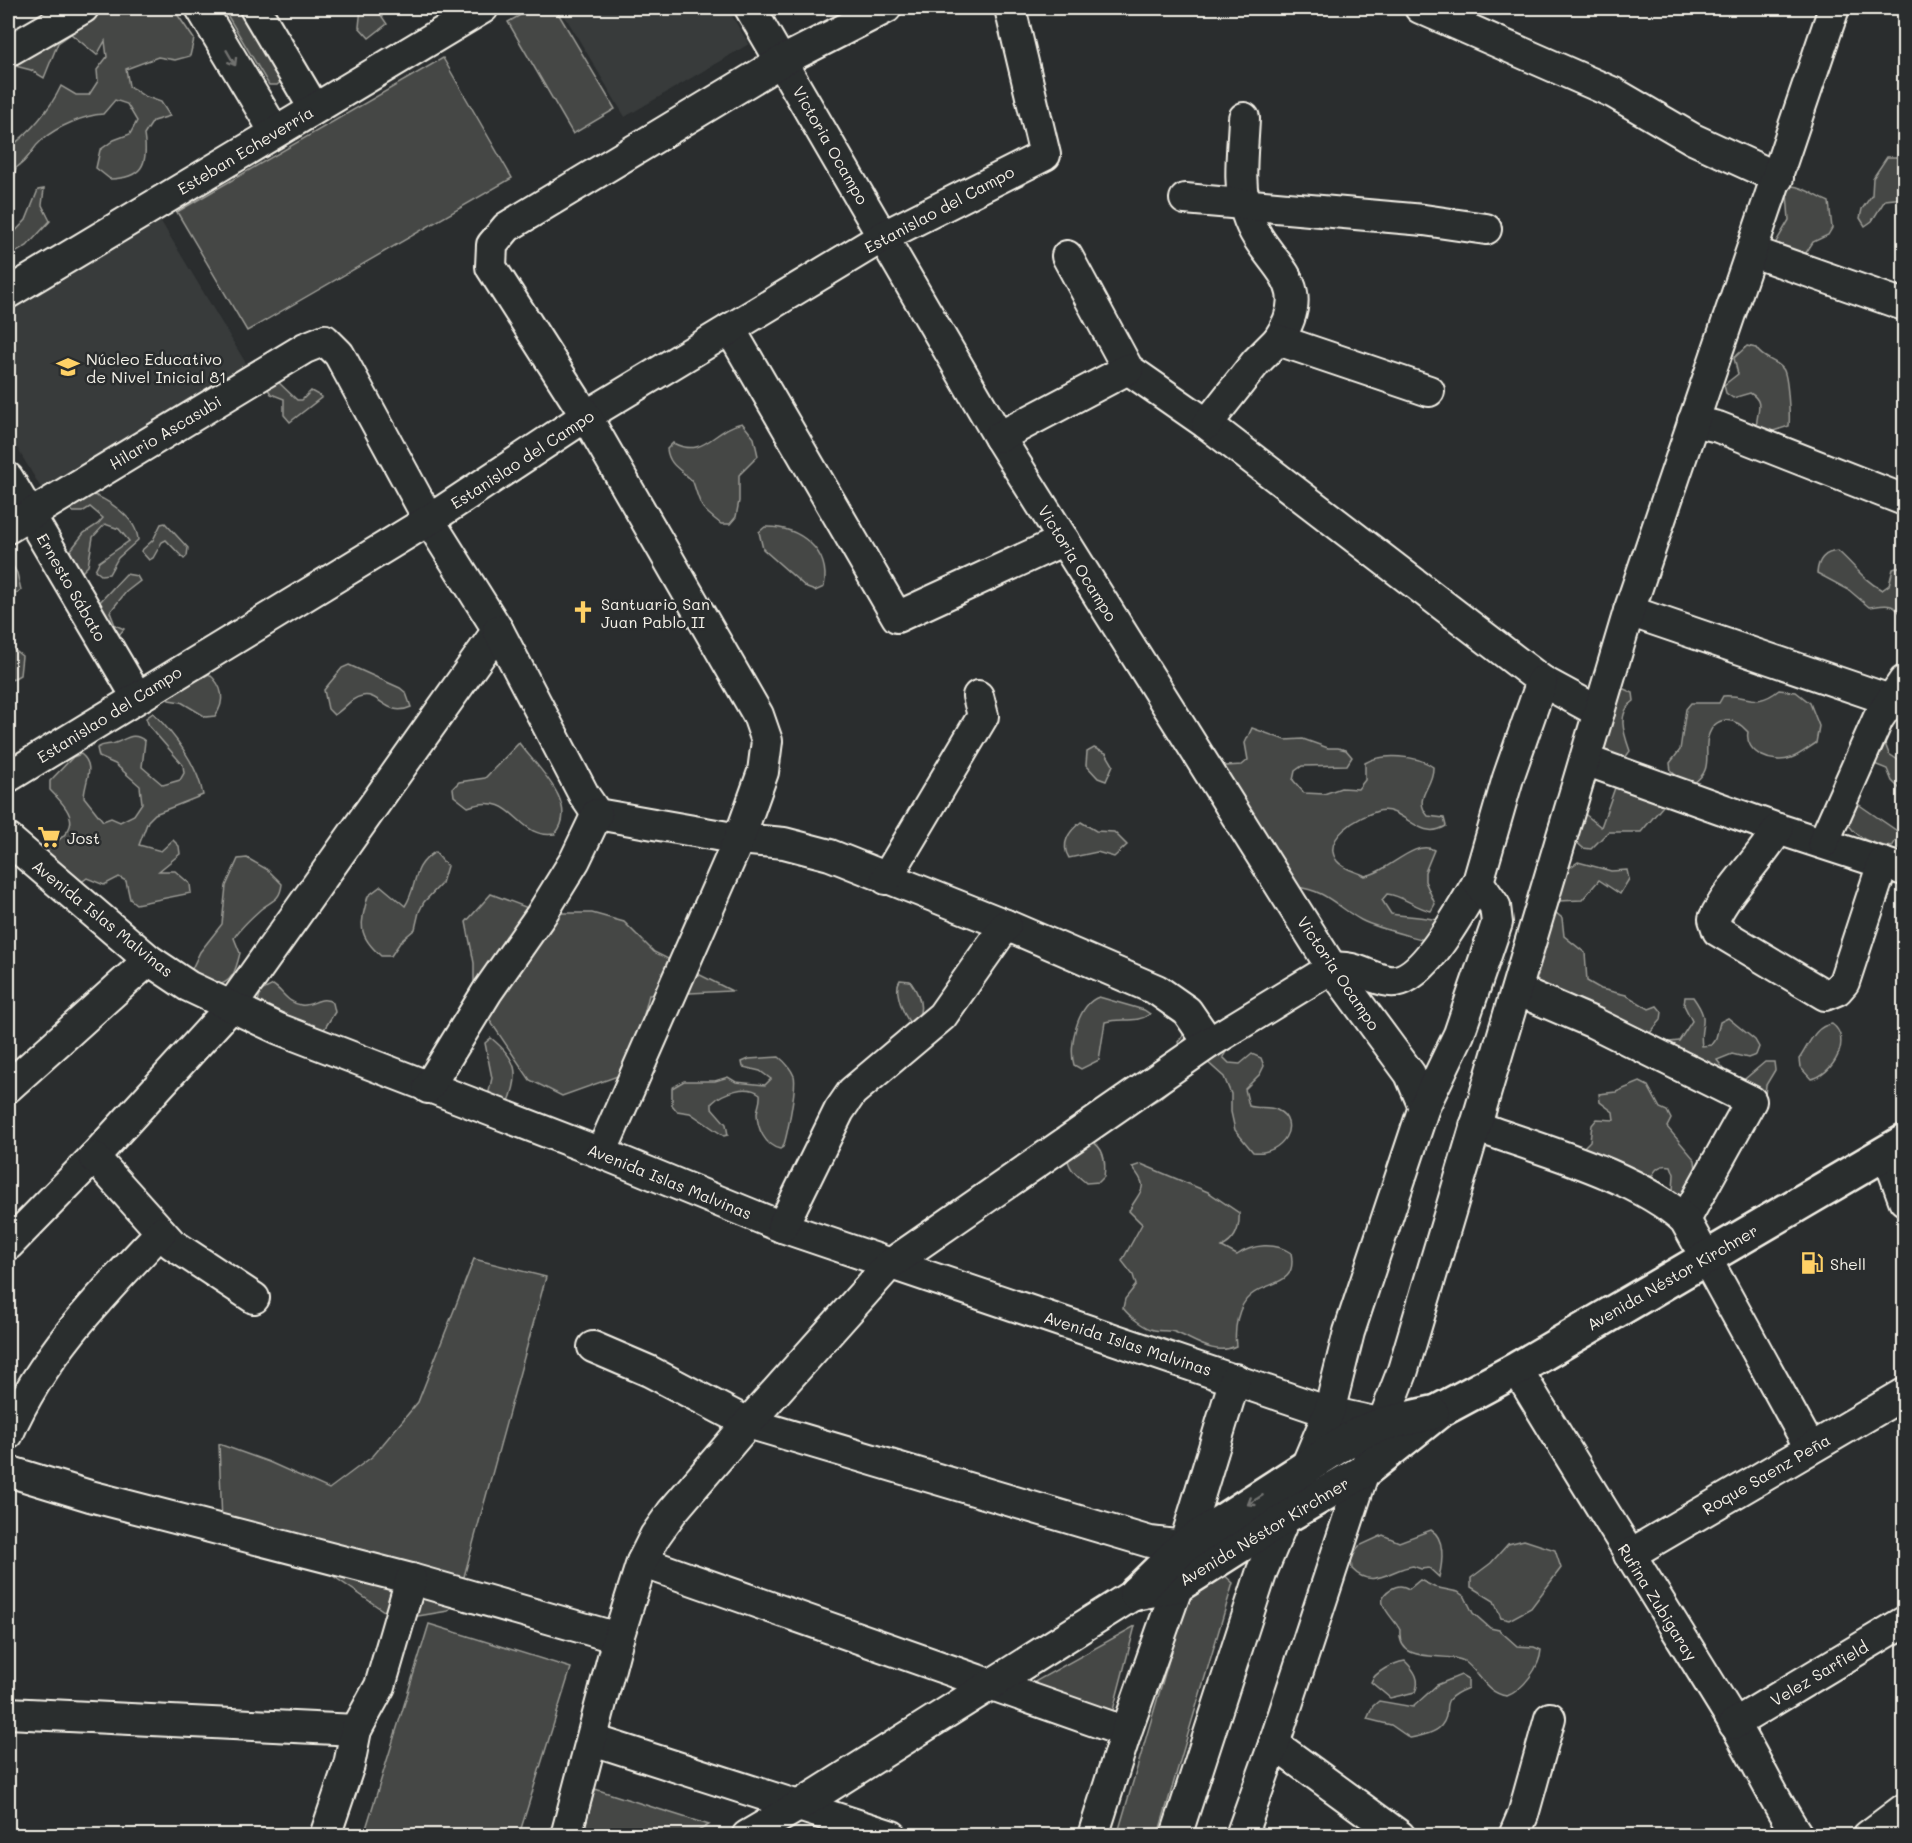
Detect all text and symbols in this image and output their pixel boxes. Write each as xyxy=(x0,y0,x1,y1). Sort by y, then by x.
one-way arrow xyxy=(225,49,237,66)
street label: Victoria Ocampo xyxy=(789,82,873,208)
street label: Esteban Echeverría xyxy=(173,101,317,199)
street label: Estanislao del Campo xyxy=(860,161,1018,257)
place label: Núcleo Educativo de Nivel Inicial 81 xyxy=(86,348,226,387)
school or university icon: Núcleo Educativo de Nivel Inicial 81 xyxy=(55,354,81,380)
street label: Hilario Ascasubi xyxy=(105,390,225,474)
street label: Estanislao del Campo xyxy=(446,405,598,513)
street label: Victoria Ocampo xyxy=(1034,501,1122,625)
street label: Ernesto Sábato xyxy=(33,529,111,645)
place label: Santuario San Juan Pablo II xyxy=(601,593,710,632)
church icon: Santuario San Juan Pablo II xyxy=(570,599,596,625)
street label: Estanislao del Campo xyxy=(33,661,185,767)
supermarket icon: Jost xyxy=(36,824,62,850)
place label: Jost xyxy=(67,827,100,848)
street label: Avenida Islas Malvinas xyxy=(28,855,178,981)
street label: Victoria Ocampo xyxy=(1293,912,1385,1034)
street label: Avenida Islas Malvinas xyxy=(585,1138,755,1224)
street label: Avenida Néstor Kirchner xyxy=(1583,1219,1761,1335)
fuel station icon: Shell xyxy=(1799,1250,1825,1276)
place label: Shell xyxy=(1830,1253,1866,1274)
street label: Avenida Islas Malvinas xyxy=(1041,1306,1215,1380)
street label: Roque Saenz Peña xyxy=(1698,1429,1834,1519)
street label: Avenida Néstor Kirchner xyxy=(1175,1472,1353,1590)
one-way arrow xyxy=(1247,1494,1264,1506)
street label: Rufina Zubigaray xyxy=(1614,1539,1702,1665)
street label: Velez Sarfield xyxy=(1766,1636,1872,1710)

